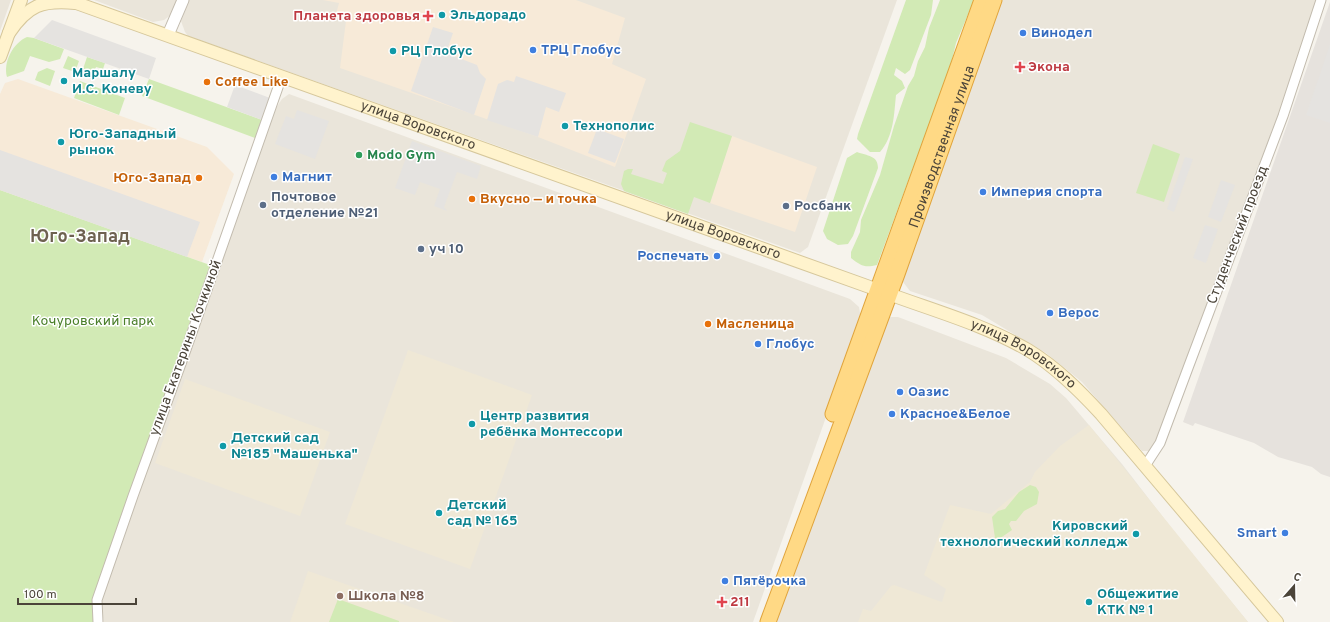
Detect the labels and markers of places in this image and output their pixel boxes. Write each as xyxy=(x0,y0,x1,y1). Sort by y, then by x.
place label: Эльдорадо xyxy=(450,7,526,24)
place label: Планета здоровья xyxy=(293,8,420,25)
marker: Эльдорадо xyxy=(437,10,447,20)
marker: Планета здоровья xyxy=(423,11,433,21)
place label: Винодел xyxy=(1031,25,1092,42)
marker: Винодел xyxy=(1018,28,1028,38)
place label: ТРЦ Глобус xyxy=(541,42,621,59)
place label: РЦ Глобус xyxy=(401,43,473,60)
marker: ТРЦ Глобус xyxy=(528,45,538,55)
marker: РЦ Глобус xyxy=(388,46,398,56)
place label: Экона xyxy=(1028,59,1070,76)
marker: Экона xyxy=(1015,62,1025,72)
place label: Маршалу И.С. Коневу xyxy=(72,65,152,98)
place label: Coffee Like xyxy=(215,74,289,91)
marker: Маршалу И.С. Коневу xyxy=(59,76,69,86)
marker: Coffee Like xyxy=(202,77,212,87)
place label: Технополис xyxy=(573,118,655,135)
marker: Технополис xyxy=(560,121,570,131)
place label: Юго-Западный рынок xyxy=(69,126,176,159)
marker: Юго-Западный рынок xyxy=(56,137,66,147)
place label: Modo Gym xyxy=(367,147,435,164)
marker: Modo Gym xyxy=(354,150,364,160)
place label: Магнит xyxy=(282,169,332,186)
place label: Юго-Запад xyxy=(113,170,191,187)
marker: Магнит xyxy=(269,172,279,182)
marker: Юго-Запад xyxy=(194,173,204,183)
place label: Империя спорта xyxy=(991,184,1102,201)
marker: Империя спорта xyxy=(978,187,988,197)
place label: Почтовое отделение №21 xyxy=(271,189,379,222)
place label: Вкусно — и точка xyxy=(480,191,597,208)
marker: Вкусно — и точка xyxy=(467,194,477,204)
place label: Росбанк xyxy=(794,198,851,215)
marker: Почтовое отделение №21 xyxy=(258,200,268,210)
marker: Росбанк xyxy=(781,201,791,211)
place label: уч 10 xyxy=(429,241,464,258)
marker: уч 10 xyxy=(416,244,426,254)
place label: Роспечать xyxy=(637,248,709,265)
marker: Роспечать xyxy=(712,251,722,261)
place label: Верос xyxy=(1058,305,1099,322)
marker: Верос xyxy=(1045,308,1055,318)
place label: Масленица xyxy=(716,316,794,333)
marker: Масленица xyxy=(703,319,713,329)
place label: Глобус xyxy=(766,336,815,353)
marker: Глобус xyxy=(753,339,763,349)
place label: Оазис xyxy=(908,384,949,401)
marker: Оазис xyxy=(895,387,905,397)
place label: Красное&Белое xyxy=(900,406,1011,423)
place label: Центр развития ребёнка Монтессори xyxy=(480,408,623,441)
marker: Красное&Белое xyxy=(887,409,897,419)
marker: Центр развития ребёнка Монтессори xyxy=(467,419,477,429)
place label: Детский сад №185 "Машенька" xyxy=(231,430,358,463)
marker: Детский сад №185 "Машенька" xyxy=(218,441,228,451)
place label: Детский сад № 165 xyxy=(447,497,518,530)
marker: Детский сад № 165 xyxy=(434,508,444,518)
place label: Кировский технологический колледж xyxy=(940,518,1128,551)
place label: Smart xyxy=(1237,525,1277,542)
marker: Smart xyxy=(1280,528,1290,538)
marker: Кировский технологический колледж xyxy=(1131,529,1141,539)
place label: Пятёрочка xyxy=(733,573,806,590)
marker: Пятёрочка xyxy=(720,576,730,586)
place label: Общежитие КТК № 1 xyxy=(1097,586,1179,619)
place label: Школа №8 xyxy=(348,588,425,605)
marker: Школа №8 xyxy=(335,591,345,601)
place label: 211 xyxy=(730,594,750,611)
marker: 211 xyxy=(717,597,727,607)
marker: Общежитие КТК № 1 xyxy=(1084,597,1094,607)

